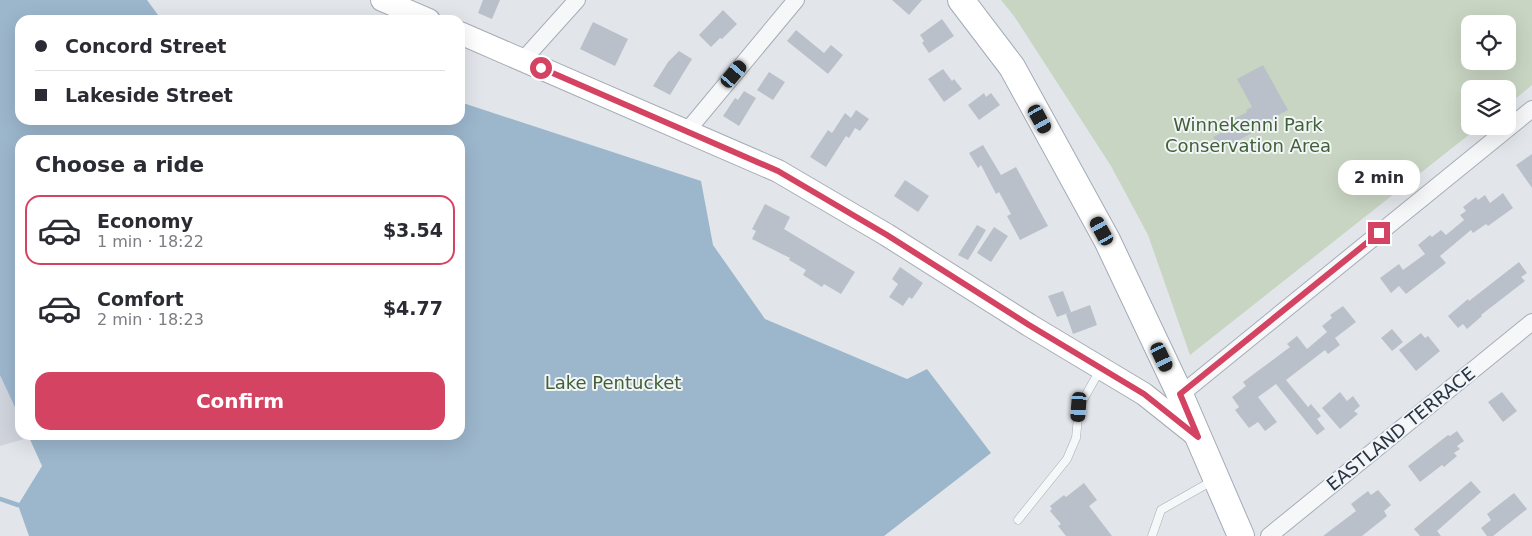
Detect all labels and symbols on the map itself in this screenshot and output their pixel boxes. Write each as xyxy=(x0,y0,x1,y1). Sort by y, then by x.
route start xyxy=(530,57,552,79)
car xyxy=(718,58,749,90)
car xyxy=(1026,102,1053,136)
park label: Winnekenni Park Conservation Area xyxy=(1165,114,1331,156)
callout: 2 min xyxy=(1338,160,1420,196)
car xyxy=(1088,214,1115,248)
route end xyxy=(1368,222,1390,244)
car xyxy=(1148,340,1175,374)
street label: EASTLAND TERRACE xyxy=(1322,362,1479,495)
park label: Lake Pentucket xyxy=(545,372,681,393)
car xyxy=(1070,392,1087,422)

